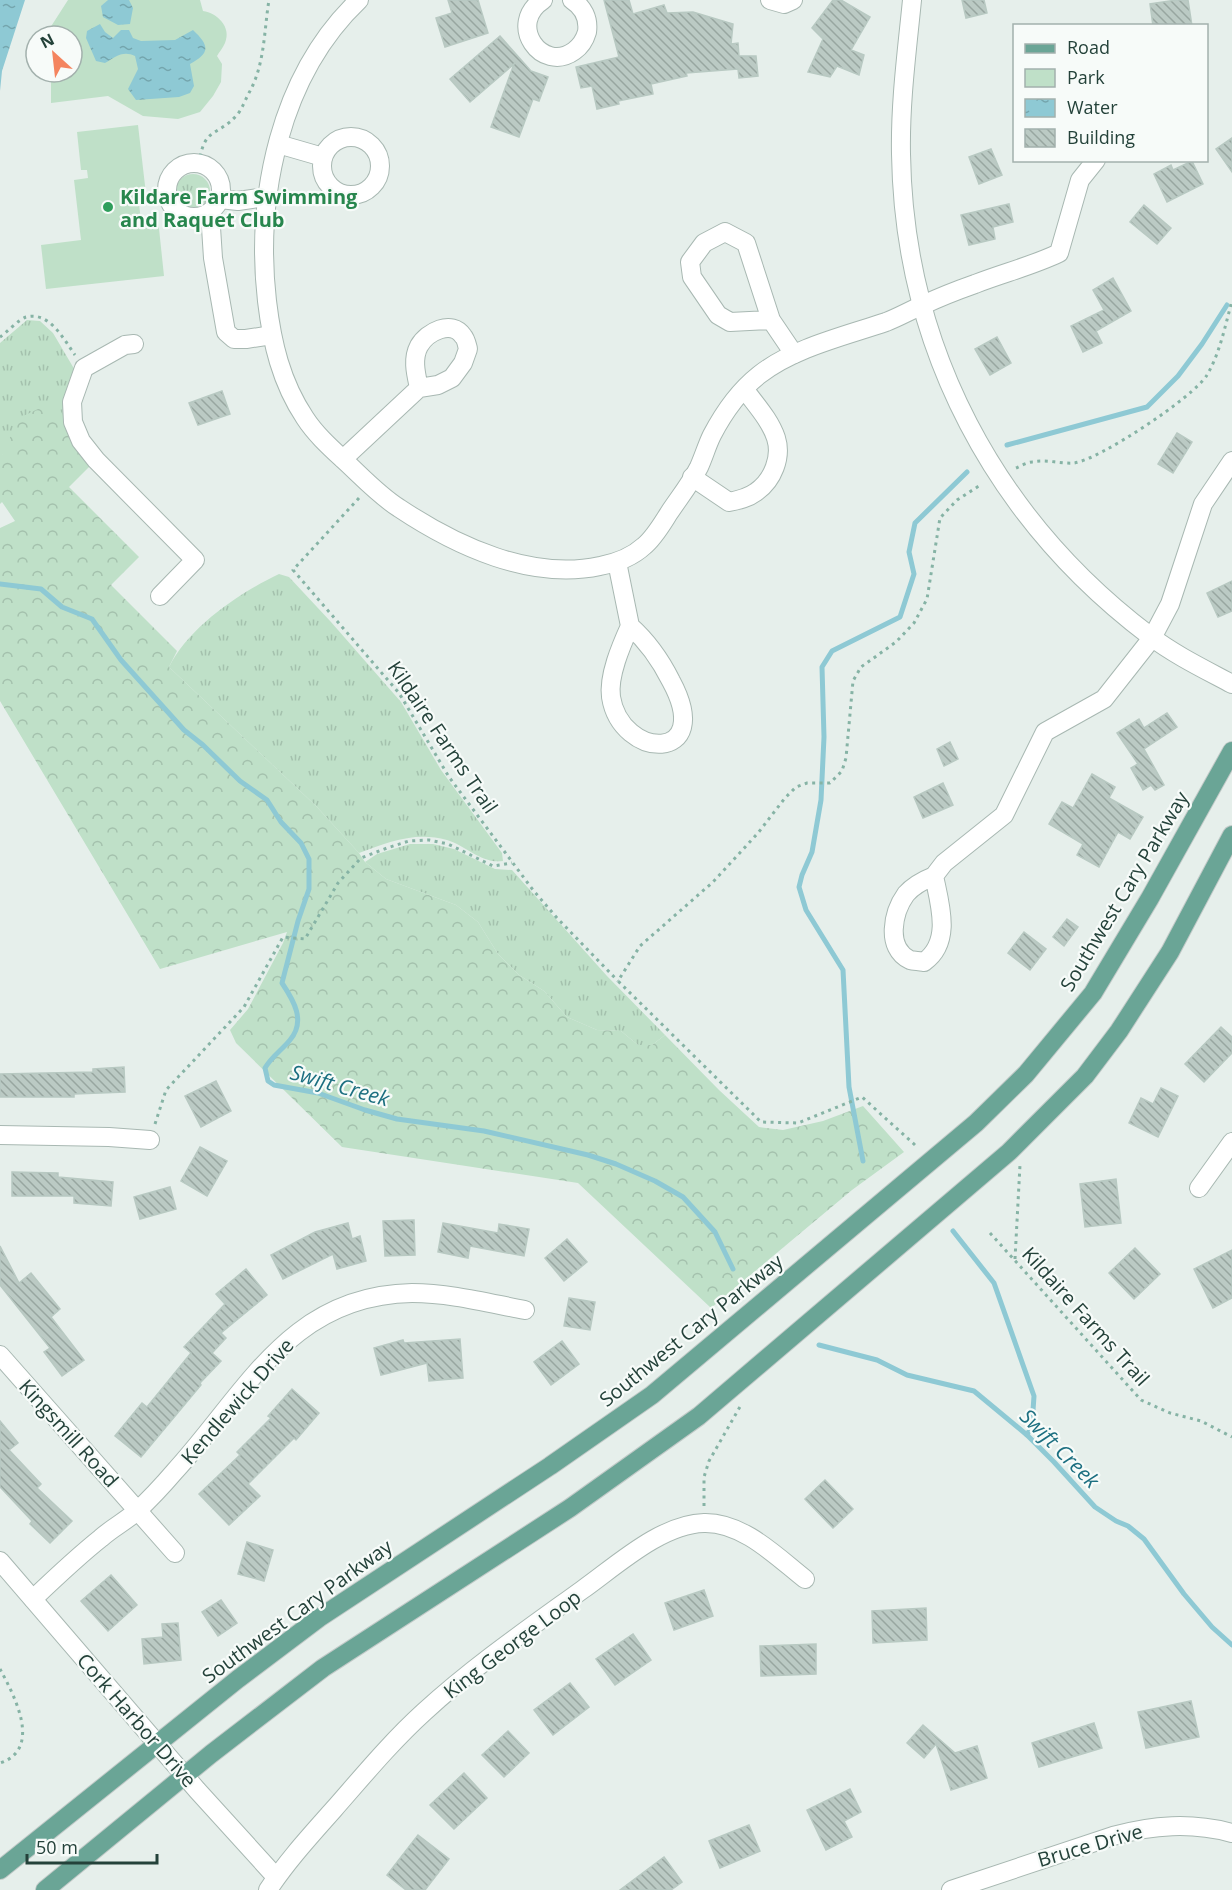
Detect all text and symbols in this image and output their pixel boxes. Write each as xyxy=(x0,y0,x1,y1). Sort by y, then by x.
north arrow xyxy=(24,24,84,84)
legend xyxy=(1013,24,1208,162)
text: N xyxy=(36,28,58,53)
text: Road xyxy=(1067,35,1110,59)
text: Park xyxy=(1067,65,1105,89)
text: Water xyxy=(1067,95,1118,119)
text: Building xyxy=(1067,125,1135,149)
place label: Kildare Farm Swimming and Raquet Club xyxy=(120,183,358,233)
marker: Kildare Farm Swimming and Raquet Club xyxy=(101,200,115,214)
street label: Kildaire Farms Trail xyxy=(382,655,504,819)
street label: Southwest Cary Parkway xyxy=(1054,785,1195,996)
water label: Swift Creek xyxy=(287,1058,393,1113)
street label: Kildaire Farms Trail xyxy=(1016,1241,1156,1391)
street label: Southwest Cary Parkway xyxy=(594,1247,789,1412)
street label: Kendlewick Drive xyxy=(175,1332,299,1470)
street label: Kingsmill Road xyxy=(13,1373,125,1493)
water label: Swift Creek xyxy=(1014,1402,1106,1494)
street label: Southwest Cary Parkway xyxy=(197,1532,398,1689)
street label: King George Loop xyxy=(438,1583,586,1705)
street label: Cork Harbor Drive xyxy=(71,1647,203,1793)
street label: Bruce Drive xyxy=(1034,1817,1146,1873)
scale bar xyxy=(27,1827,158,1865)
text: 50 m xyxy=(36,1835,78,1859)

